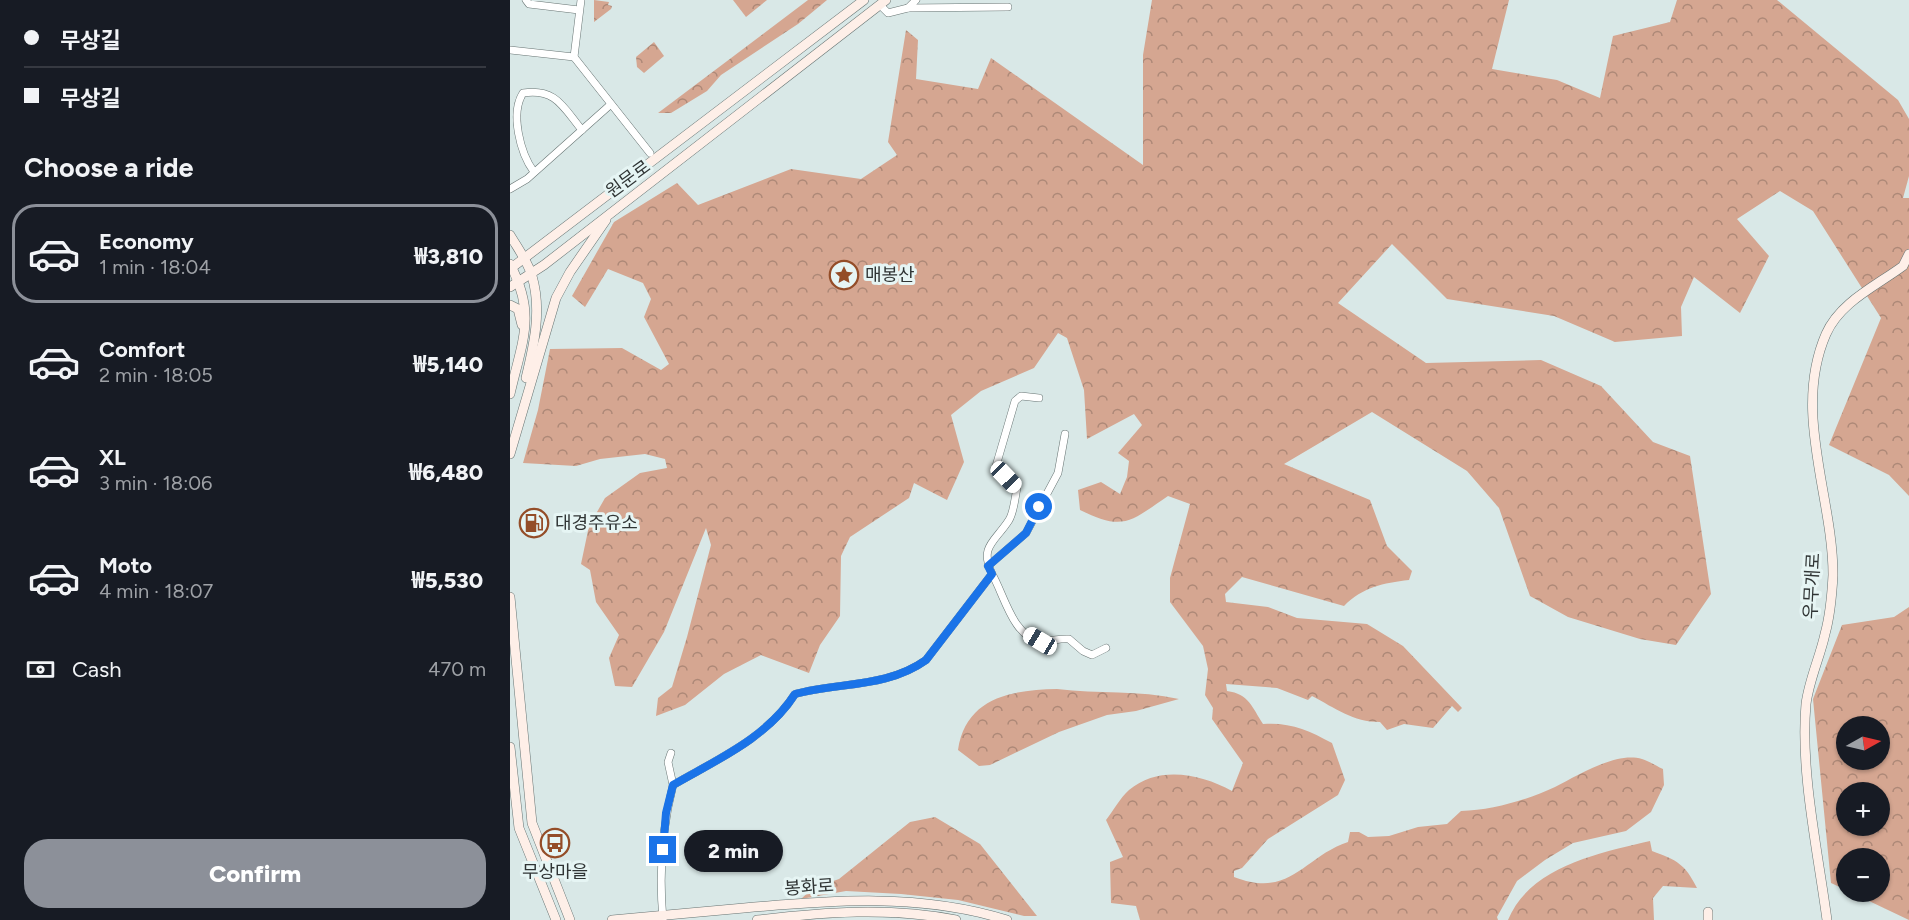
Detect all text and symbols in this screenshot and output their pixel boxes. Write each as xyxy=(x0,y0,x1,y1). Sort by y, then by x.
text: 무상길 xyxy=(60,27,121,54)
text: 무상길 xyxy=(60,85,121,112)
text: Choose a ride xyxy=(24,151,193,184)
street label: 원문로 xyxy=(601,155,655,203)
icon: car xyxy=(27,227,81,281)
text: Economy xyxy=(99,228,194,255)
text: ₩3,810 xyxy=(414,243,483,270)
text: 1 min · 18:04 xyxy=(99,255,211,279)
place icon: 매봉산 xyxy=(828,259,860,291)
place label: 매봉산 xyxy=(865,264,915,286)
icon: car xyxy=(27,335,81,389)
text: Comfort xyxy=(99,336,185,363)
text: ₩5,140 xyxy=(413,351,483,378)
text: 2 min · 18:05 xyxy=(99,363,213,387)
icon: car xyxy=(27,443,81,497)
text: XL xyxy=(99,444,126,471)
car xyxy=(987,458,1025,496)
text: ₩6,480 xyxy=(409,459,483,486)
text: 3 min · 18:06 xyxy=(99,471,212,495)
route start xyxy=(1025,493,1052,520)
fuel station icon: 대경주유소 xyxy=(518,507,550,539)
place label: 대경주유소 xyxy=(555,512,638,534)
icon: car xyxy=(27,551,81,605)
text: Moto xyxy=(99,552,152,579)
street label: 우무개로 xyxy=(1799,552,1825,620)
text: ₩5,530 xyxy=(411,567,483,594)
text: 4 min · 18:07 xyxy=(99,579,213,603)
car xyxy=(1020,624,1060,658)
icon: cash xyxy=(24,653,57,686)
text: Cash xyxy=(72,656,122,683)
text: 470 m xyxy=(428,657,486,681)
north arrow xyxy=(1836,716,1890,770)
map controls xyxy=(1836,716,1890,902)
button: + xyxy=(1836,782,1890,836)
bus stop icon: 무상마을 xyxy=(539,827,571,859)
callout: 2 min xyxy=(684,829,783,871)
route end xyxy=(649,836,676,863)
button: Confirm xyxy=(24,839,486,908)
text: 2 min xyxy=(708,839,759,863)
button: − xyxy=(1836,848,1890,902)
place label: 무상마을 xyxy=(522,861,588,883)
street label: 봉화로 xyxy=(783,874,835,900)

